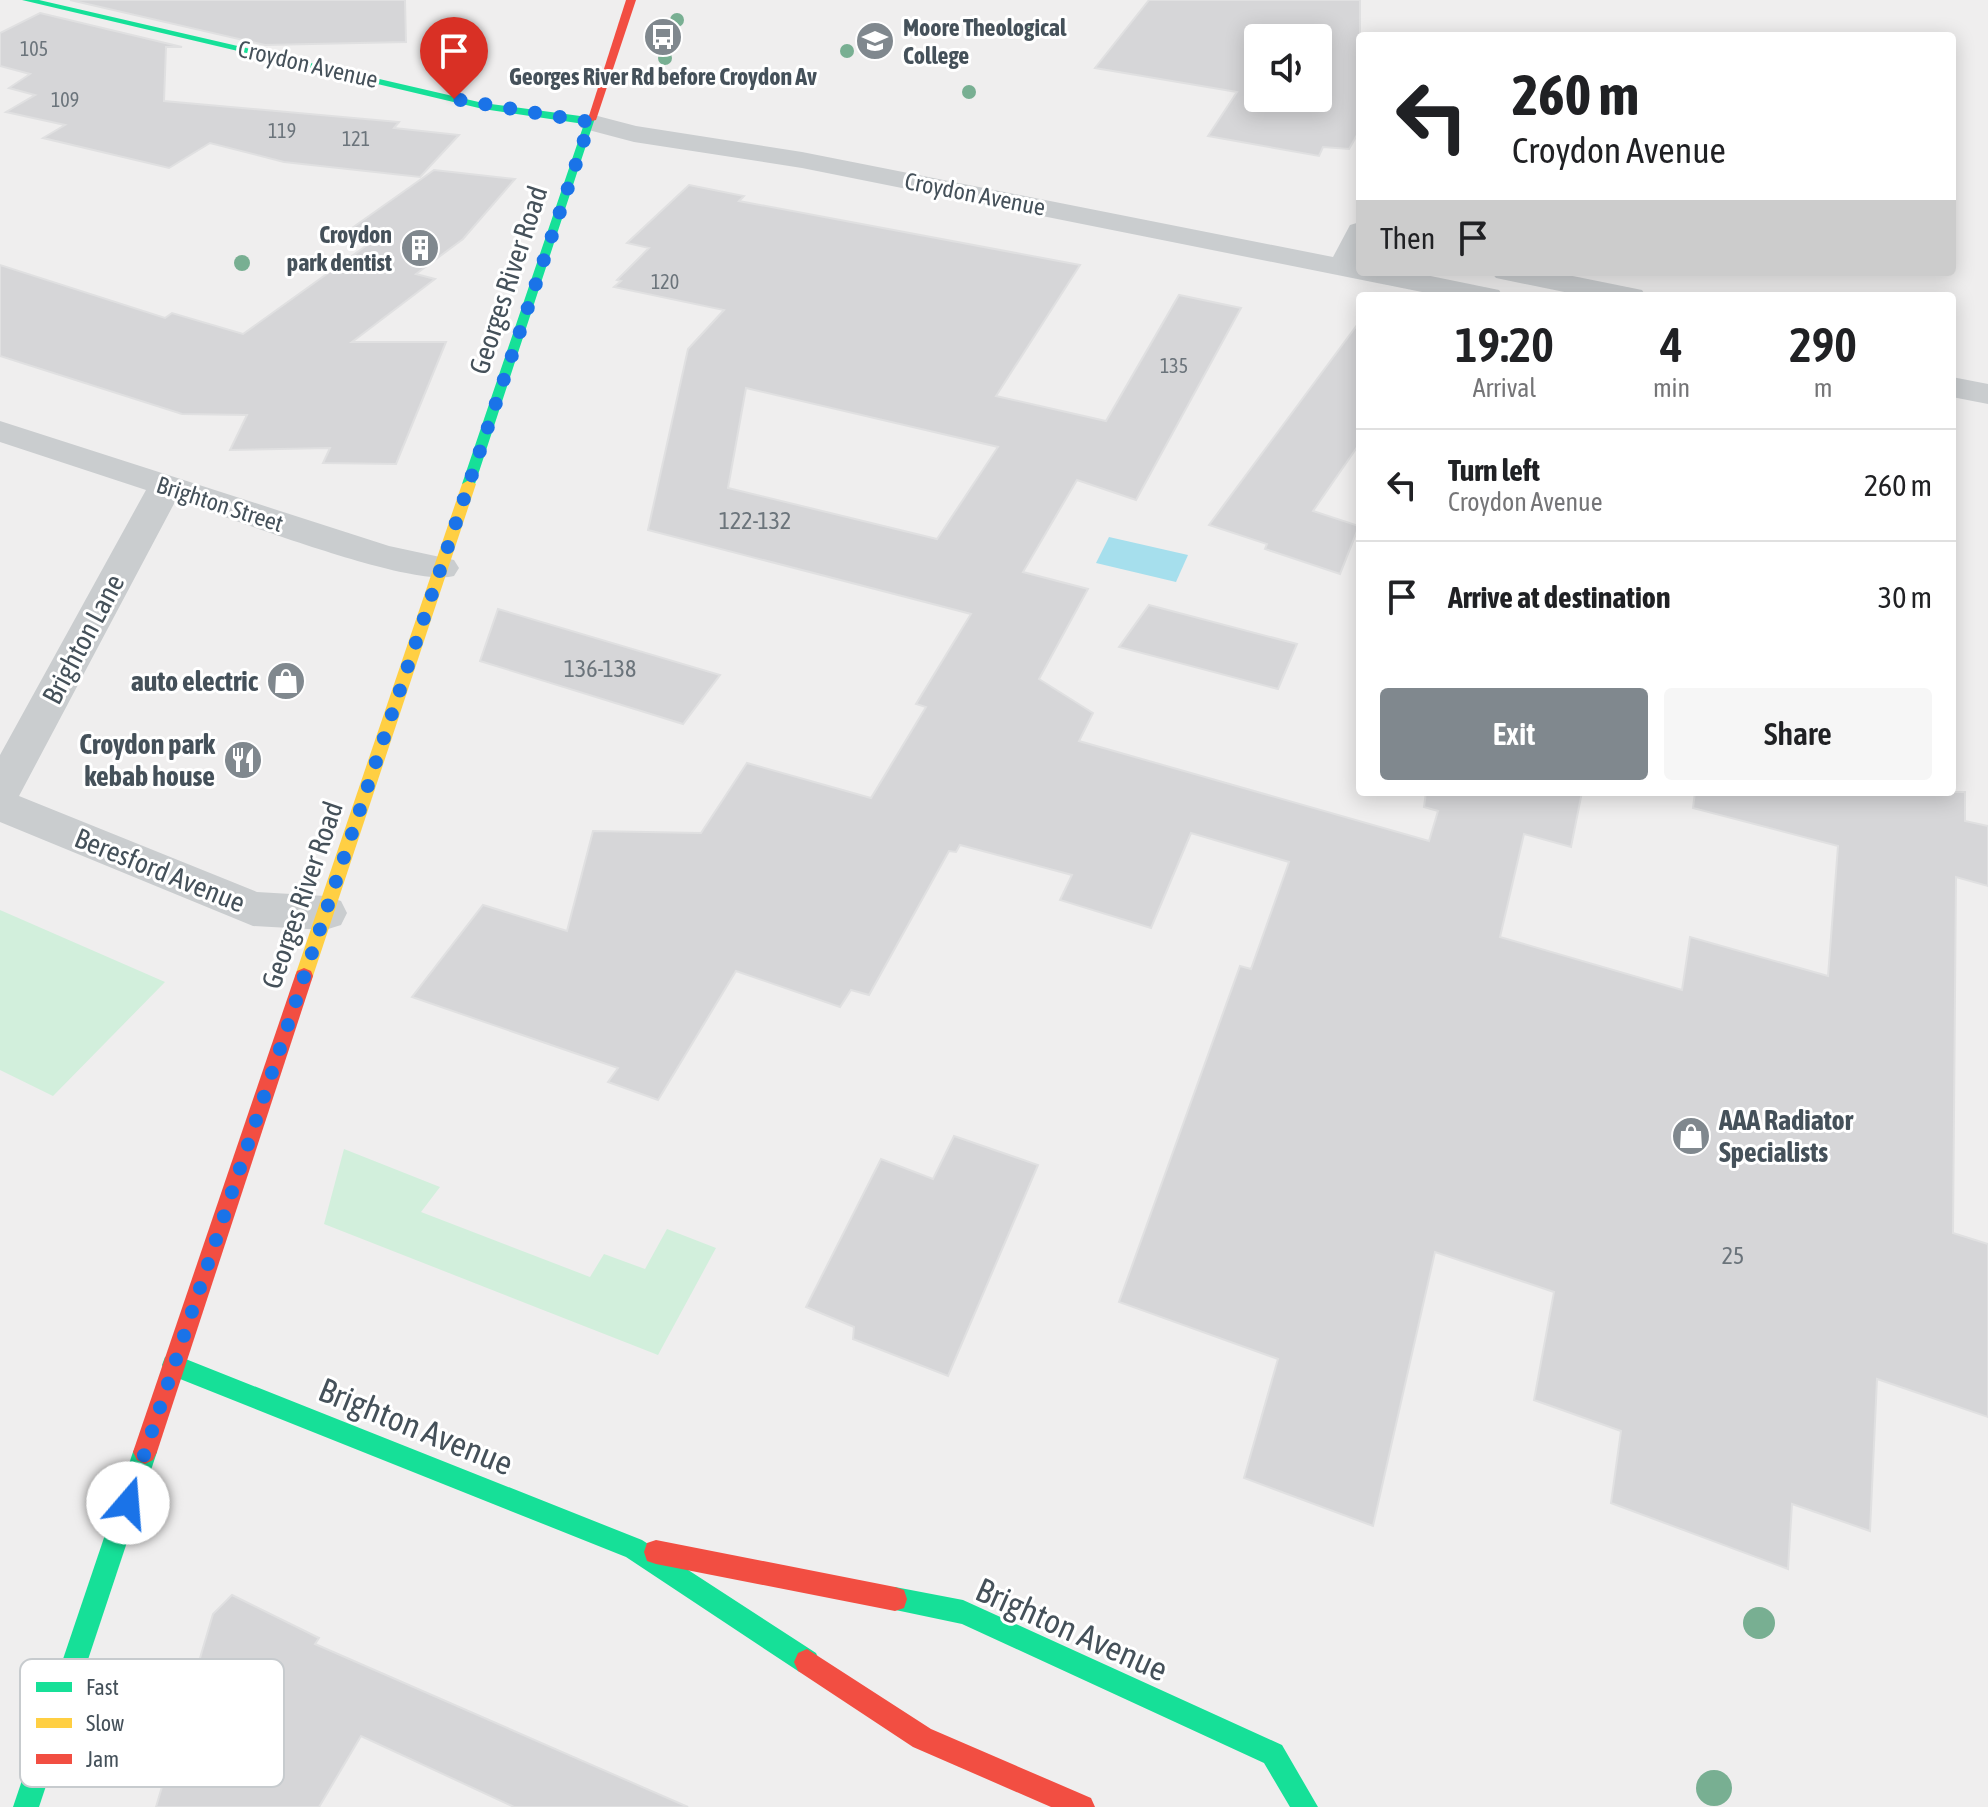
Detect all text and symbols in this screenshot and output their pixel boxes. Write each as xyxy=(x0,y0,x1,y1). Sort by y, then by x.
place label: Moore Theological College xyxy=(903,14,1067,69)
bus stop icon: Georges River Rd before Croydon Av xyxy=(642,16,684,58)
pin xyxy=(420,17,488,99)
school or university icon: Moore Theological College xyxy=(854,20,896,62)
map controls xyxy=(1244,24,1332,112)
button: sound xyxy=(1244,24,1332,112)
icon: arrive xyxy=(432,29,476,73)
street label: Croydon Avenue xyxy=(235,35,381,93)
house number: 105 xyxy=(20,37,48,60)
place label: Georges River Rd before Croydon Av xyxy=(509,63,817,90)
text: 260 m xyxy=(1512,63,1639,127)
icon: left xyxy=(1380,64,1484,168)
house number: 109 xyxy=(51,88,79,111)
house number: 119 xyxy=(268,119,296,142)
house number: 121 xyxy=(342,127,370,150)
text: Croydon Avenue xyxy=(1512,129,1726,171)
street label: Croydon Avenue xyxy=(902,167,1048,221)
street label: Georges River Road xyxy=(463,182,553,378)
icon: arrive xyxy=(1451,216,1495,260)
place label: Croydon park dentist xyxy=(287,221,392,276)
text: Then xyxy=(1380,221,1435,255)
building icon: Croydon park dentist xyxy=(399,227,441,269)
house number: 120 xyxy=(651,270,679,293)
text: 19:20 xyxy=(1455,317,1554,372)
text: 4 xyxy=(1660,317,1683,372)
text: 290 xyxy=(1789,317,1857,372)
house number: 135 xyxy=(1160,354,1188,377)
text: Arrival xyxy=(1473,373,1536,403)
text: min xyxy=(1653,373,1690,403)
text: m xyxy=(1814,373,1832,403)
text: Turn left xyxy=(1448,453,1540,487)
icon: left xyxy=(1380,463,1424,507)
text: 260 m xyxy=(1864,468,1932,502)
street label: Brighton Street xyxy=(153,471,287,537)
text: Croydon Avenue xyxy=(1448,487,1602,517)
house number: 122-132 xyxy=(719,507,791,534)
street label: Brighton Lane xyxy=(36,569,130,709)
icon: arrive xyxy=(1380,575,1424,619)
text: Arrive at destination xyxy=(1448,580,1670,614)
text: 30 m xyxy=(1878,580,1932,614)
house number: 136-138 xyxy=(564,655,636,682)
shop icon: auto electric xyxy=(265,660,307,702)
place label: auto electric xyxy=(131,665,259,697)
button: Exit xyxy=(1380,688,1648,780)
button: Share xyxy=(1664,688,1932,780)
place label: Croydon park kebab house xyxy=(79,728,216,792)
restaurant icon: Croydon park kebab house xyxy=(222,739,264,781)
street label: Georges River Road xyxy=(255,797,349,993)
street label: Beresford Avenue xyxy=(70,821,250,919)
place label: AAA Radiator Specialists xyxy=(1718,1104,1854,1168)
shop icon: AAA Radiator Specialists xyxy=(1670,1115,1712,1157)
house number: 25 xyxy=(1722,1242,1744,1269)
street label: Brighton Avenue xyxy=(313,1369,519,1483)
position arrow xyxy=(86,1461,170,1545)
street label: Brighton Avenue xyxy=(970,1569,1174,1689)
legend xyxy=(20,1659,284,1787)
text: Fast xyxy=(86,1674,119,1700)
text: Slow xyxy=(86,1710,124,1736)
text: Jam xyxy=(86,1746,119,1772)

